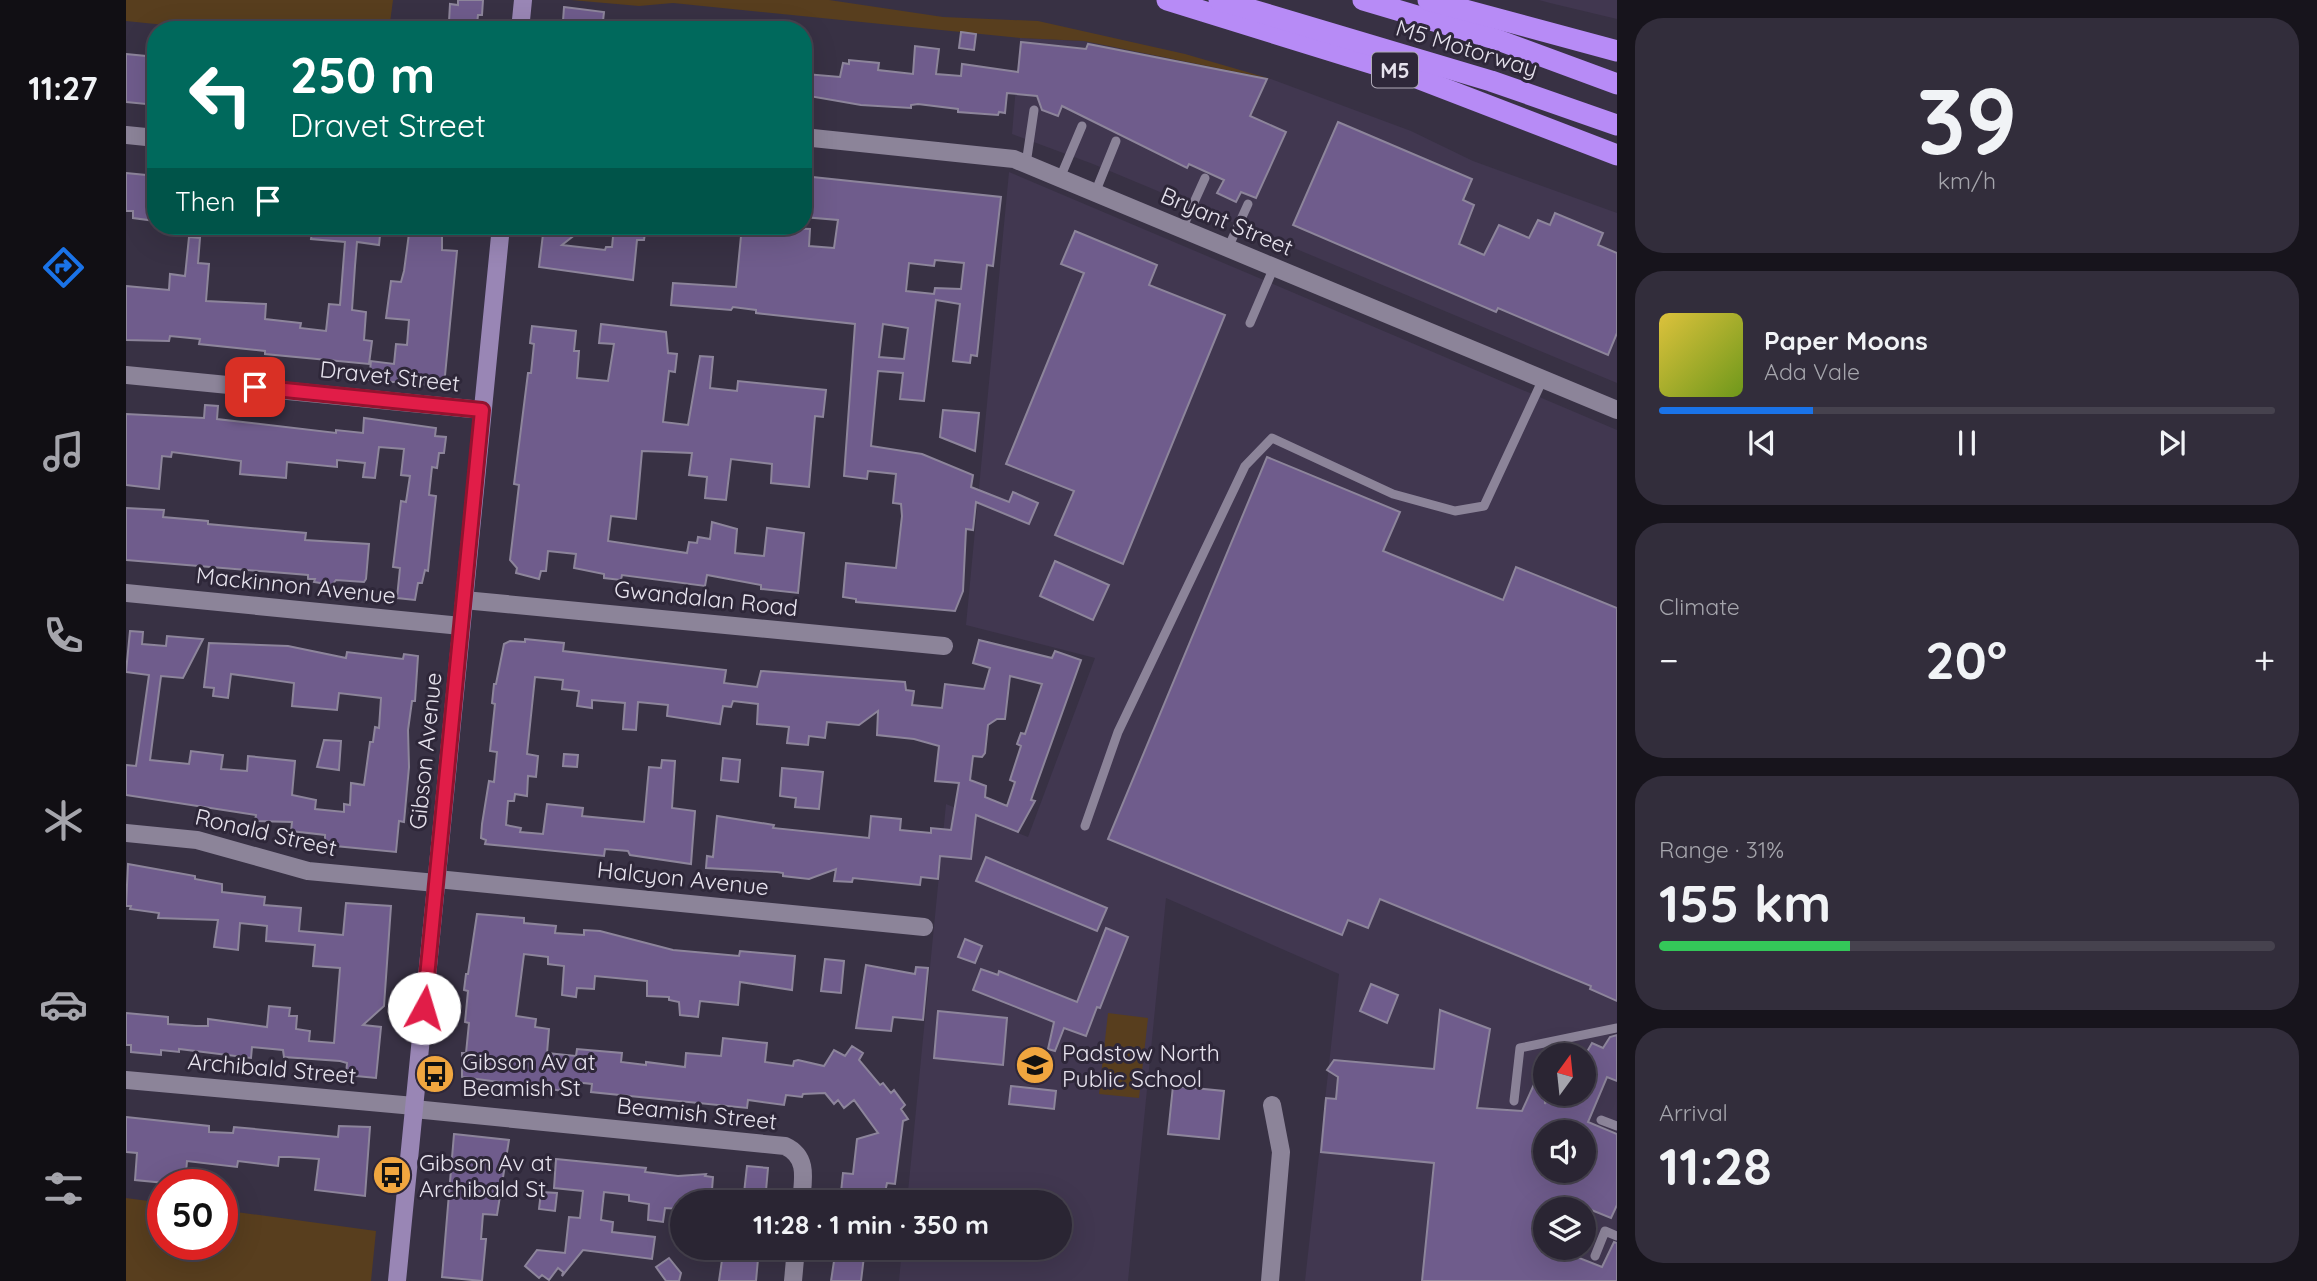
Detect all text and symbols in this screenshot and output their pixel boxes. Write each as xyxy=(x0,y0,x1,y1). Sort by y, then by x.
street label: M5 Motorway xyxy=(1393,13,1541,83)
text: 250 m xyxy=(290,44,435,105)
icon: left xyxy=(175,49,266,140)
road number: M5 xyxy=(1372,52,1418,88)
text: 39 xyxy=(1917,63,2017,177)
text: 11:27 xyxy=(28,68,98,108)
text: Dravet Street xyxy=(290,105,486,145)
text: km/h xyxy=(1938,166,1996,195)
street label: Bryant Street xyxy=(1156,180,1298,262)
icon: arrive xyxy=(249,182,287,220)
text: Then xyxy=(175,185,235,218)
icon: directions xyxy=(39,243,88,292)
text: Paper Moons xyxy=(1764,324,1928,357)
street label: Dravet Street xyxy=(318,354,462,398)
pin xyxy=(225,357,285,417)
text: Ada Vale xyxy=(1764,357,1860,386)
icon: arrive xyxy=(236,368,274,406)
icon: previous xyxy=(1743,424,1781,462)
icon: pause xyxy=(1948,424,1986,462)
icon: next xyxy=(2153,424,2191,462)
icon: music xyxy=(39,427,88,476)
street label: Mackinnon Avenue xyxy=(195,560,397,610)
street label: Gwandalan Road xyxy=(613,574,799,622)
text: Climate xyxy=(1659,592,1740,621)
icon: phone xyxy=(39,611,88,660)
text: 20° xyxy=(1925,627,2007,692)
text: − xyxy=(1659,636,1679,684)
text: + xyxy=(2254,636,2275,684)
street label: Gibson Avenue xyxy=(402,671,448,831)
icon: climate xyxy=(39,796,88,845)
street label: Ronald Street xyxy=(192,802,340,862)
text: Range · 31% xyxy=(1659,835,1784,864)
street label: Halcyon Avenue xyxy=(596,855,770,901)
text: 155 km xyxy=(1659,870,1831,935)
position arrow xyxy=(387,971,461,1045)
icon: car xyxy=(39,980,88,1029)
place label: Padstow North Public School xyxy=(1062,1038,1220,1093)
north arrow xyxy=(1533,1043,1596,1106)
map controls xyxy=(1533,1043,1596,1260)
school or university icon: Padstow North Public School xyxy=(1014,1044,1056,1086)
street label: Archibald Street xyxy=(186,1046,358,1090)
place label: Gibson Av at Beamish St xyxy=(462,1047,596,1102)
bus stop icon: Gibson Av at Beamish St xyxy=(414,1053,456,1095)
street label: Beamish Street xyxy=(615,1090,779,1136)
text: Arrival xyxy=(1659,1098,1728,1127)
button: sound xyxy=(1533,1120,1596,1183)
text: 11:28 xyxy=(1659,1133,1772,1198)
place label: Gibson Av at Archibald St xyxy=(419,1148,553,1203)
bus stop icon: Gibson Av at Archibald St xyxy=(371,1154,413,1196)
icon: filters xyxy=(39,1164,88,1213)
speed limit sign: 50 xyxy=(147,1169,238,1260)
button: layers xyxy=(1533,1197,1596,1260)
text: 11:28 · 1 min · 350 m xyxy=(753,1208,989,1241)

